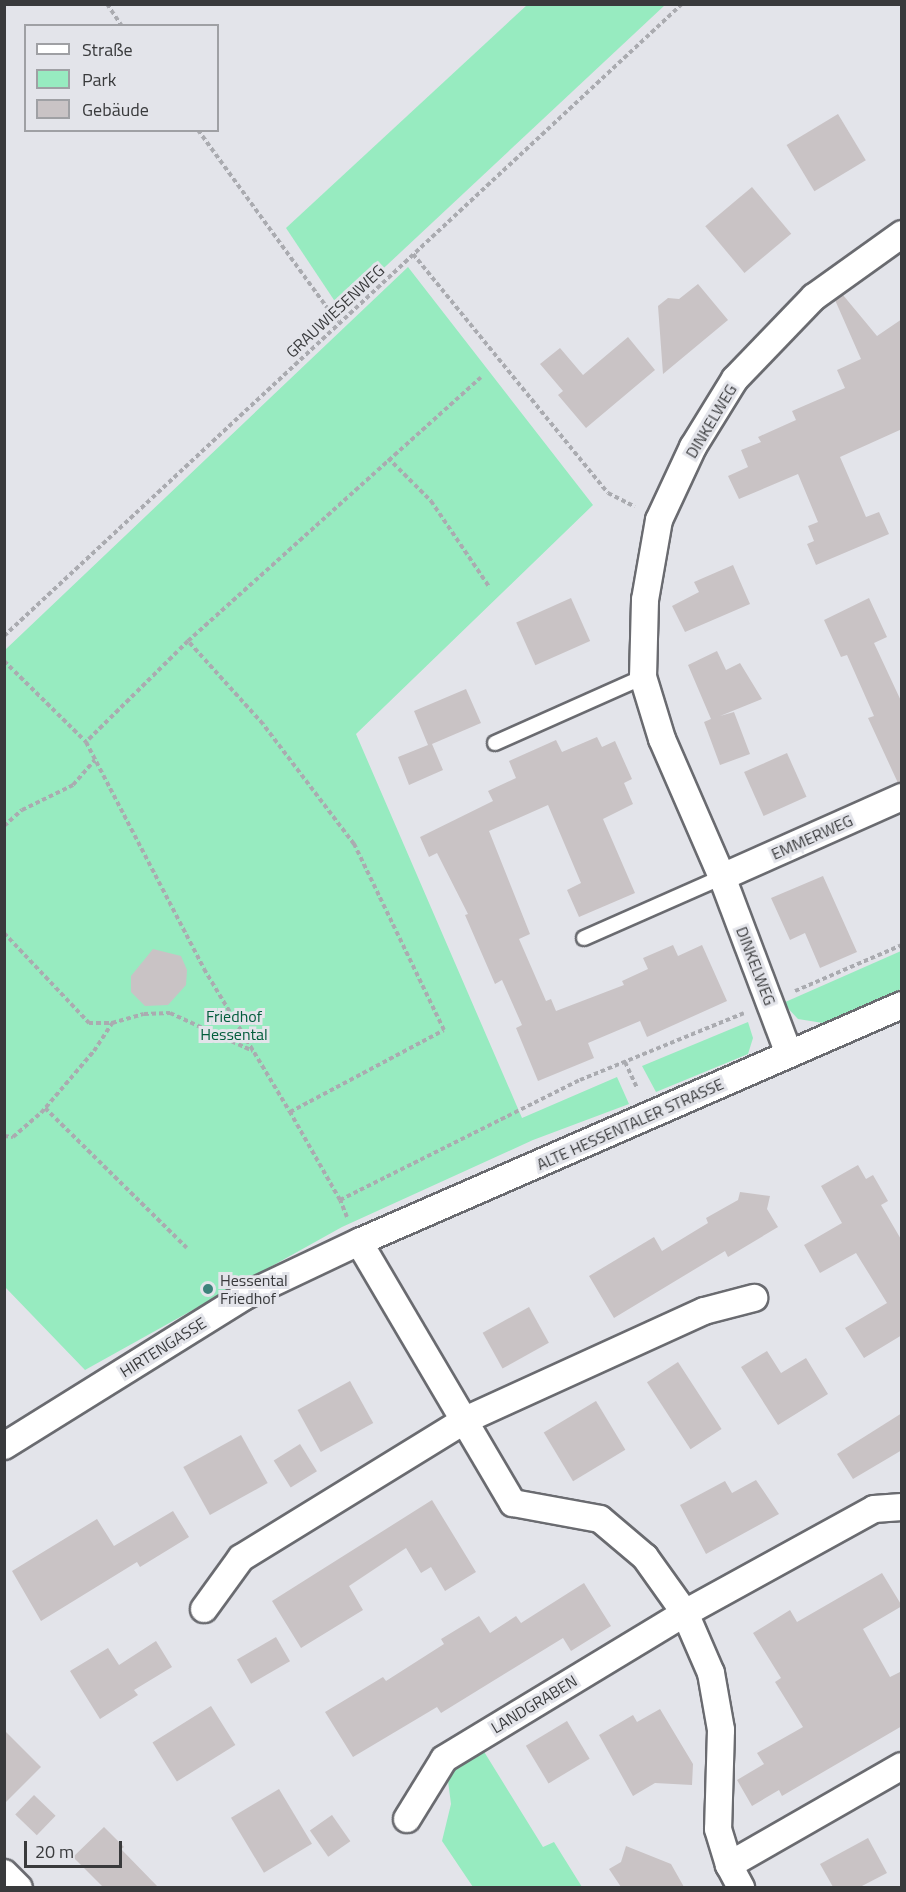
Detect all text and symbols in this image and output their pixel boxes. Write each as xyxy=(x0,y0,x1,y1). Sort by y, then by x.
legend xyxy=(24,24,219,132)
text: Straße xyxy=(82,36,133,63)
text: Park xyxy=(82,66,116,93)
text: Gebäude xyxy=(82,96,149,123)
street label: GRAUWIESENWEG xyxy=(282,261,388,361)
street label: DINKELWEG xyxy=(681,381,741,461)
street label: EMMERWEG xyxy=(768,810,856,864)
street label: DINKELWEG xyxy=(732,924,780,1008)
park label: Friedhof Hessental xyxy=(200,1006,268,1044)
street label: ALTE HESSENTALER STRASSE xyxy=(534,1074,726,1174)
place label: Hessental Friedhof xyxy=(220,1270,288,1308)
marker: Hessental Friedhof xyxy=(201,1282,215,1296)
street label: HIRTENGASSE xyxy=(116,1313,210,1381)
street label: LANDGRABEN xyxy=(487,1671,581,1737)
scale bar xyxy=(27,1829,124,1867)
text: 20 m xyxy=(35,1838,74,1865)

